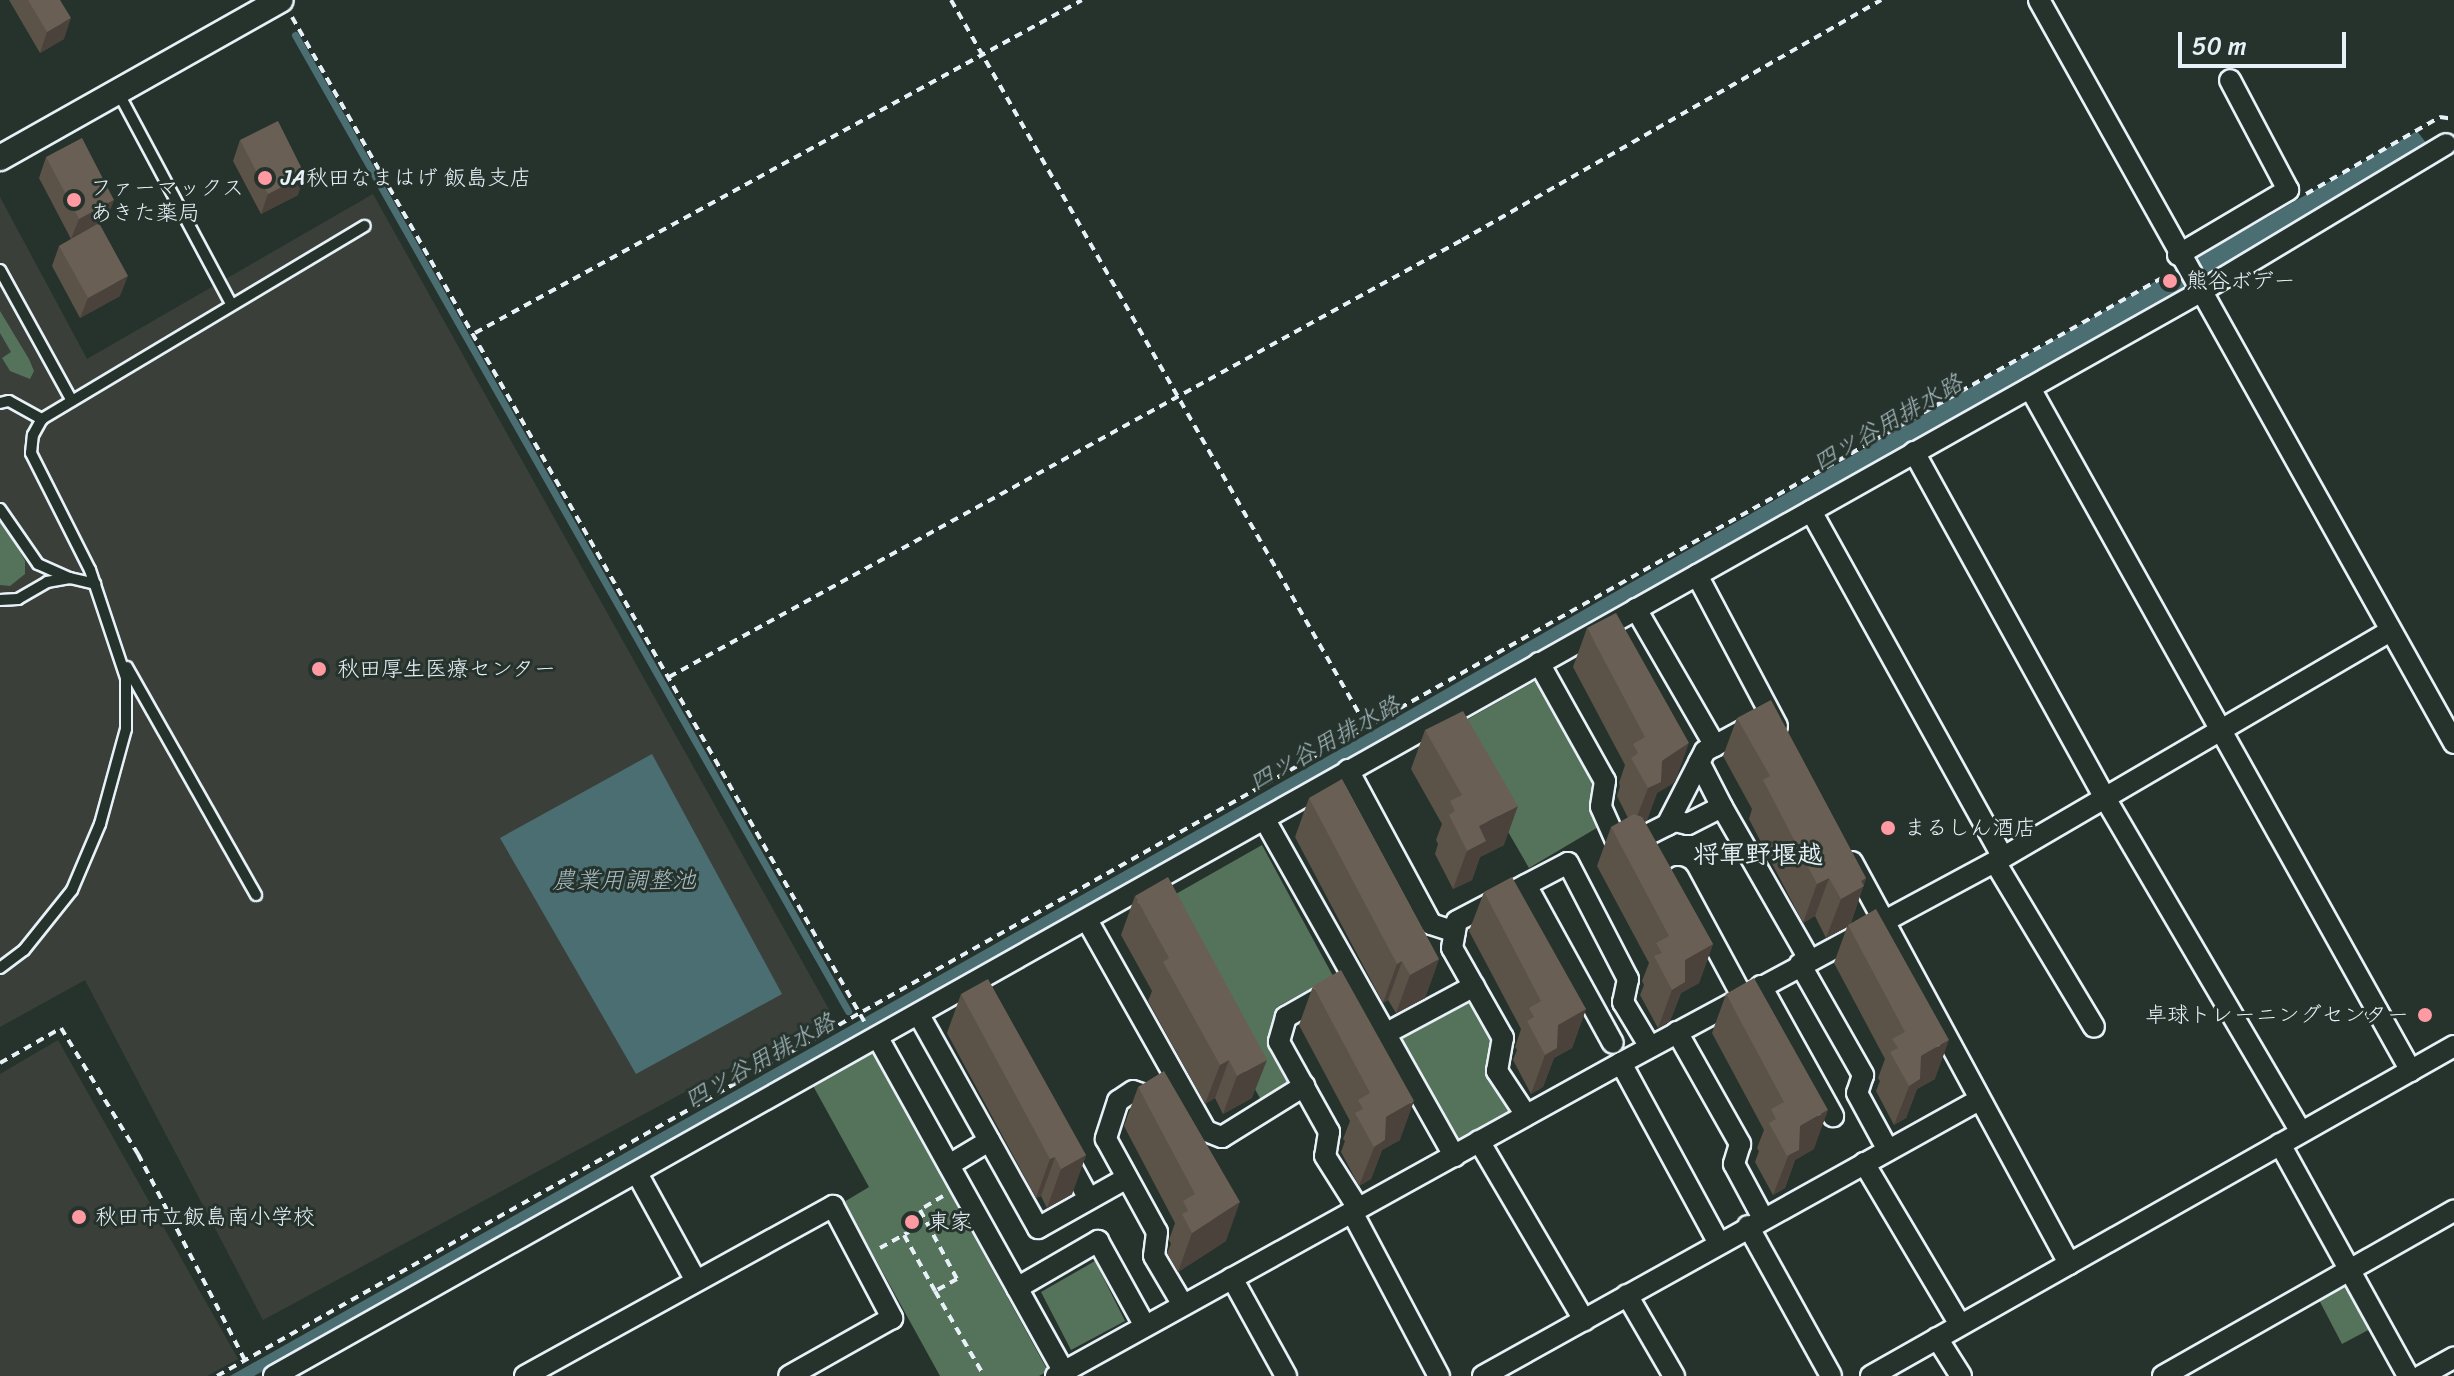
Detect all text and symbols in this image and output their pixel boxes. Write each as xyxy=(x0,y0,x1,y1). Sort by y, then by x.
scale bar xyxy=(2182,16,2350,66)
text: 50 m xyxy=(2192,25,2247,67)
place label: JA秋田なまはげ 飯島支店 xyxy=(281,165,531,191)
marker: JA秋田なまはげ 飯島支店 xyxy=(256,169,274,187)
place label: ファーマックス あきた薬局 xyxy=(90,174,244,226)
marker: ファーマックス あきた薬局 xyxy=(65,191,83,209)
place label: 熊谷ボデー xyxy=(2186,268,2296,294)
marker: 熊谷ボデー xyxy=(2161,272,2179,290)
water label: 四ツ谷用排水路 xyxy=(1808,369,1968,477)
place label: 秋田厚生医療センター xyxy=(337,656,557,682)
marker: 秋田厚生医療センター xyxy=(308,658,330,680)
water label: 四ツ谷用排水路 xyxy=(1245,691,1405,797)
place label: まるしん酒店 xyxy=(1904,815,2036,841)
marker: まるしん酒店 xyxy=(1879,819,1897,837)
district label: 将軍野堰越 xyxy=(1693,839,1823,871)
water label: 農業用調整池 xyxy=(552,867,696,895)
place label: 卓球トレーニングセンター xyxy=(2144,1002,2409,1028)
marker: 卓球トレーニングセンター xyxy=(2416,1006,2434,1024)
water label: 四ツ谷用排水路 xyxy=(680,1008,840,1114)
place label: 秋田市立飯島南小学校 xyxy=(95,1204,315,1230)
marker: 秋田市立飯島南小学校 xyxy=(70,1208,88,1226)
place label: 東家 xyxy=(928,1209,972,1235)
marker: 東家 xyxy=(903,1213,921,1231)

